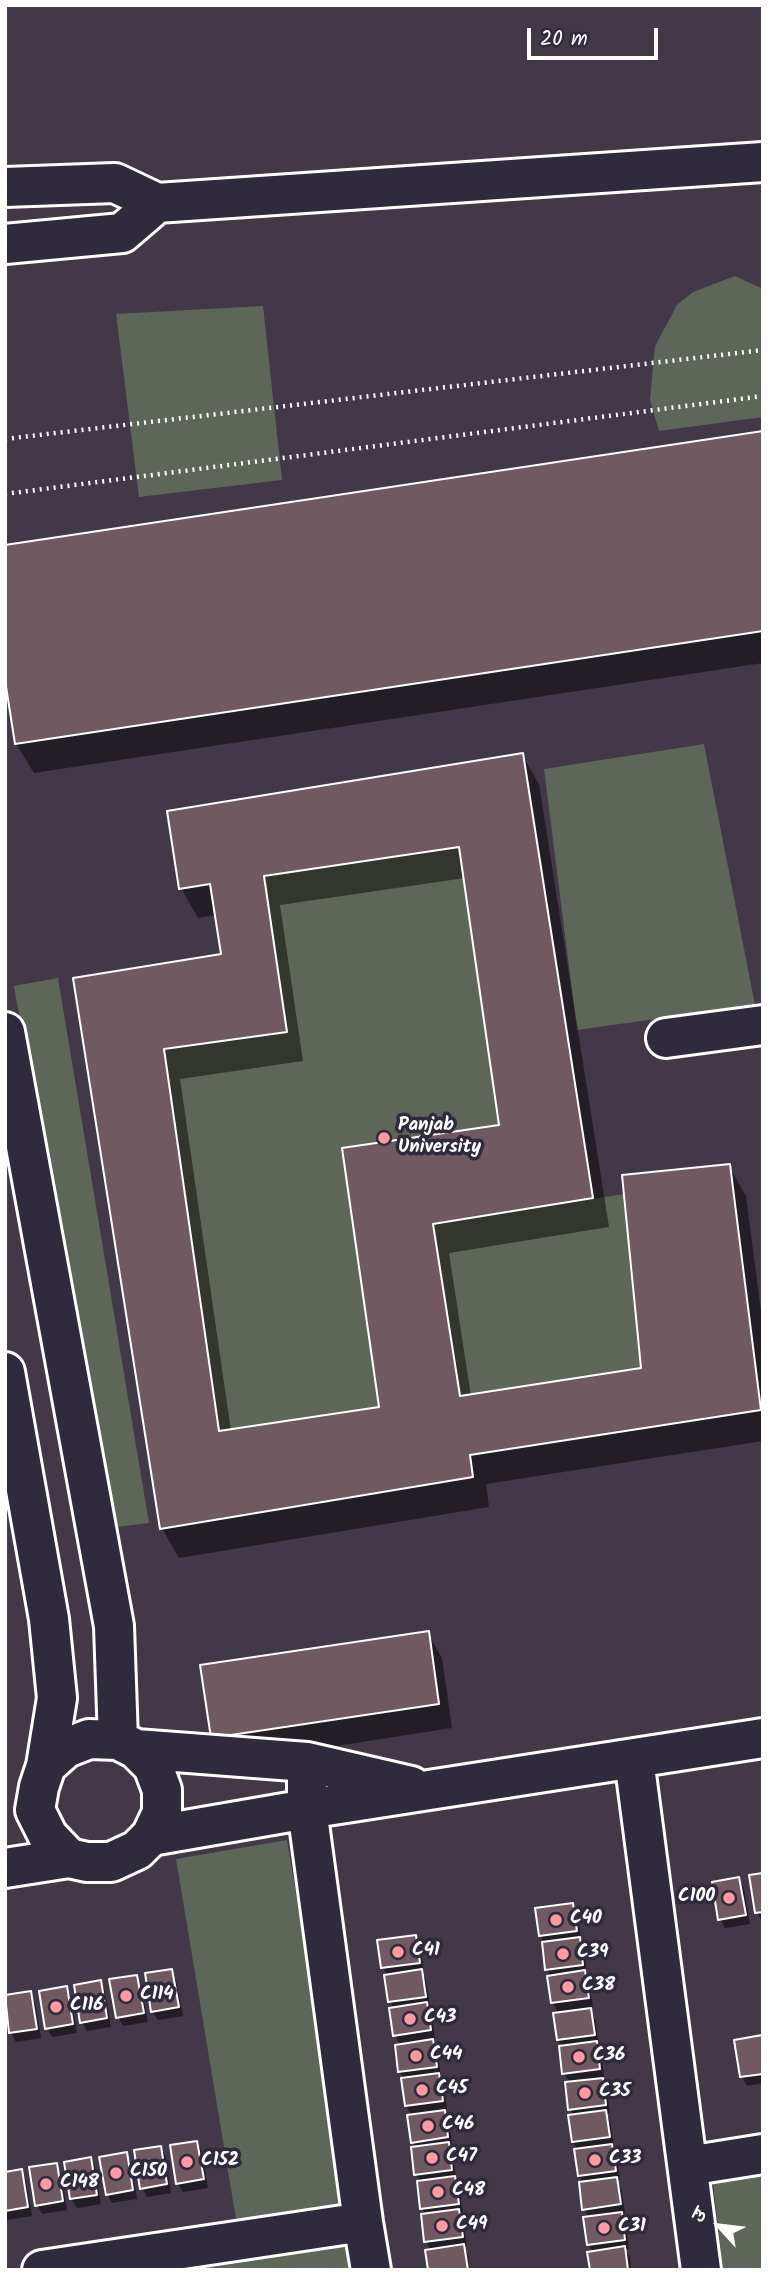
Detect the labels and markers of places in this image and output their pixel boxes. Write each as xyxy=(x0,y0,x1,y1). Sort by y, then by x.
place label: Panjab University xyxy=(398,1116,481,1160)
marker: Panjab University xyxy=(376,1130,392,1146)
place label: C100 xyxy=(678,1887,715,1909)
marker: C100 xyxy=(721,1890,737,1906)
place label: C40 xyxy=(570,1909,602,1931)
marker: C40 xyxy=(548,1912,564,1928)
place label: C41 xyxy=(412,1941,440,1963)
place label: C39 xyxy=(577,1943,609,1965)
marker: C41 xyxy=(390,1944,406,1960)
marker: C39 xyxy=(555,1946,571,1962)
place label: C38 xyxy=(582,1976,615,1998)
marker: C38 xyxy=(560,1979,576,1995)
place label: C114 xyxy=(140,1985,174,2007)
marker: C114 xyxy=(118,1988,134,2004)
place label: C116 xyxy=(70,1996,103,2018)
marker: C116 xyxy=(48,1999,64,2015)
place label: C43 xyxy=(424,2008,456,2030)
marker: C43 xyxy=(402,2011,418,2027)
place label: C44 xyxy=(430,2045,462,2067)
place label: C36 xyxy=(593,2046,625,2068)
marker: C44 xyxy=(408,2048,424,2064)
marker: C36 xyxy=(571,2049,587,2065)
place label: C45 xyxy=(436,2079,468,2101)
marker: C45 xyxy=(414,2082,430,2098)
place label: C35 xyxy=(599,2082,631,2104)
marker: C35 xyxy=(577,2085,593,2101)
place label: C46 xyxy=(442,2115,474,2137)
marker: C46 xyxy=(420,2118,436,2134)
place label: C47 xyxy=(446,2147,477,2169)
place label: C33 xyxy=(609,2149,642,2171)
marker: C47 xyxy=(424,2150,440,2166)
place label: C152 xyxy=(201,2151,239,2173)
marker: C33 xyxy=(587,2152,603,2168)
marker: C152 xyxy=(179,2154,195,2170)
place label: C150 xyxy=(130,2162,167,2184)
marker: C150 xyxy=(108,2165,124,2181)
place label: C148 xyxy=(60,2173,99,2195)
marker: C148 xyxy=(38,2176,54,2192)
place label: C48 xyxy=(452,2181,485,2203)
marker: C48 xyxy=(430,2184,446,2200)
place label: C49 xyxy=(456,2215,488,2237)
place label: C31 xyxy=(618,2217,646,2239)
marker: C49 xyxy=(434,2218,450,2234)
marker: C31 xyxy=(596,2220,612,2236)

